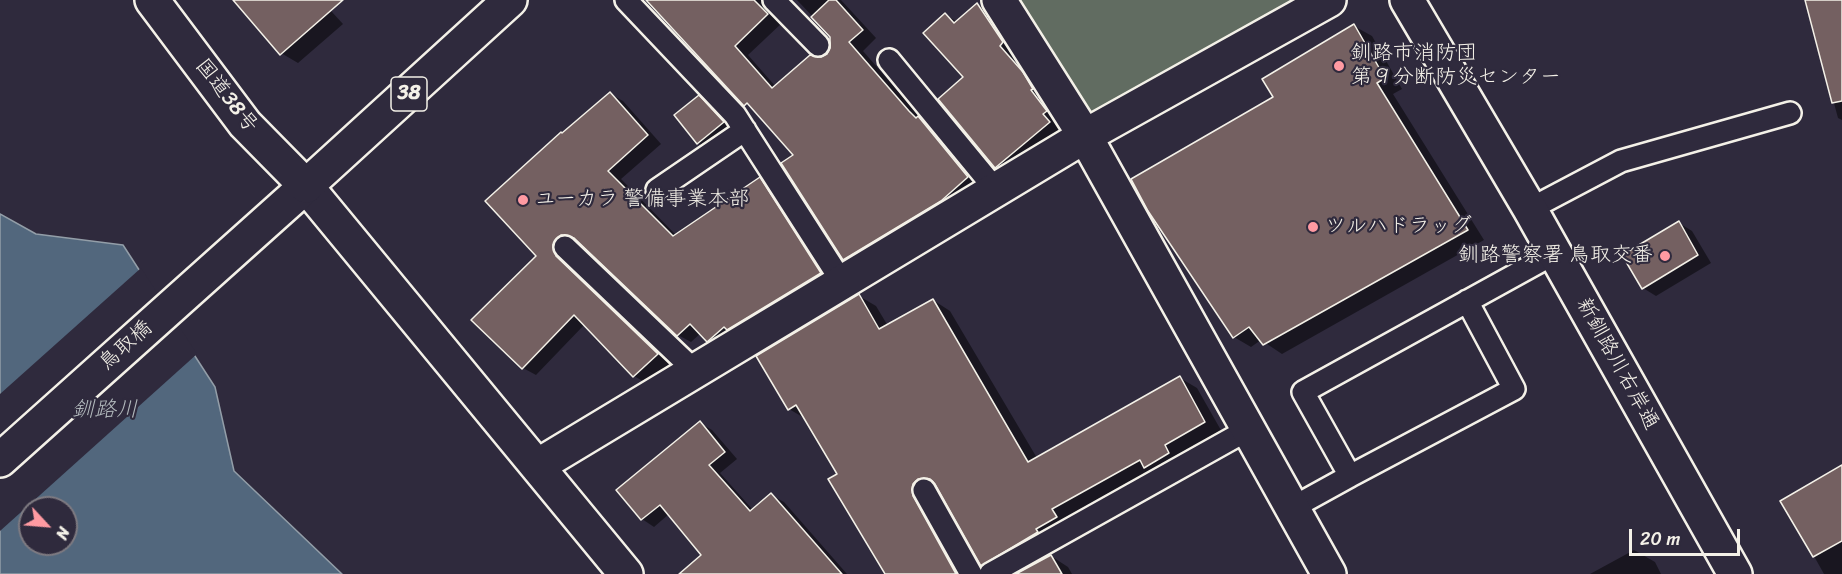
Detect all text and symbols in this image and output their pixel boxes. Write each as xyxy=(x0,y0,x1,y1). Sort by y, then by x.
place label: 釧路市消防団 第９分断防災センター xyxy=(1351,41,1561,91)
street label: 国道38号 xyxy=(189,54,263,138)
marker: 釧路市消防団 第９分断防災センター xyxy=(1332,59,1346,73)
road number: 38 xyxy=(391,77,427,111)
place label: ユーカラ 警備事業本部 xyxy=(535,187,750,213)
marker: ユーカラ 警備事業本部 xyxy=(516,193,530,207)
place label: ツルハドラッグ xyxy=(1325,214,1472,240)
marker: ツルハドラッグ xyxy=(1306,220,1320,234)
place label: 釧路警察署 鳥取交番 xyxy=(1459,243,1653,269)
marker: 釧路警察署 鳥取交番 xyxy=(1658,249,1672,263)
street label: 新釧路川右岸通 xyxy=(1570,294,1664,434)
street label: 鳥取橋 xyxy=(94,316,158,376)
water label: 釧路川 xyxy=(72,397,138,423)
north arrow xyxy=(18,496,78,556)
scale bar xyxy=(1632,517,1743,555)
text: N xyxy=(47,522,78,545)
text: 20 m xyxy=(1640,523,1680,555)

